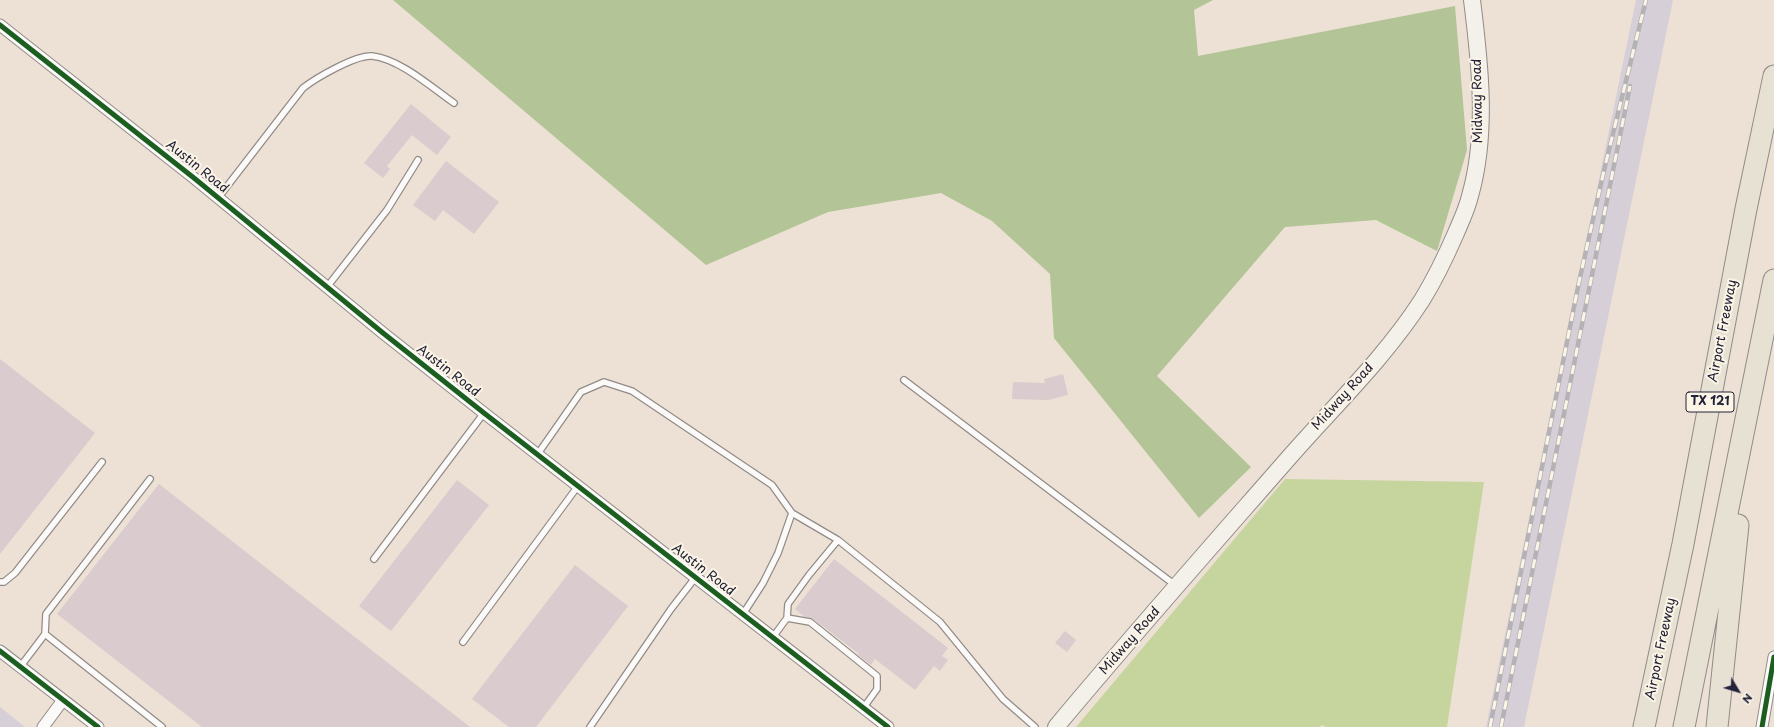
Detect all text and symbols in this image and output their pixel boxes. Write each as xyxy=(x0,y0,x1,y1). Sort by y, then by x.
street label: Midway Road xyxy=(1469,59,1487,143)
street label: Austin Road xyxy=(163,137,231,197)
street label: Airport Freeway xyxy=(1705,279,1741,383)
street label: Austin Road xyxy=(413,342,483,400)
street label: Midway Road xyxy=(1309,360,1377,434)
road number: TX 121 xyxy=(1686,392,1734,412)
street label: Austin Road xyxy=(668,541,738,599)
street label: Airport Freeway xyxy=(1643,597,1679,701)
street label: Midway Road xyxy=(1096,604,1164,678)
north arrow xyxy=(1718,671,1758,711)
text: N xyxy=(1738,690,1757,707)

